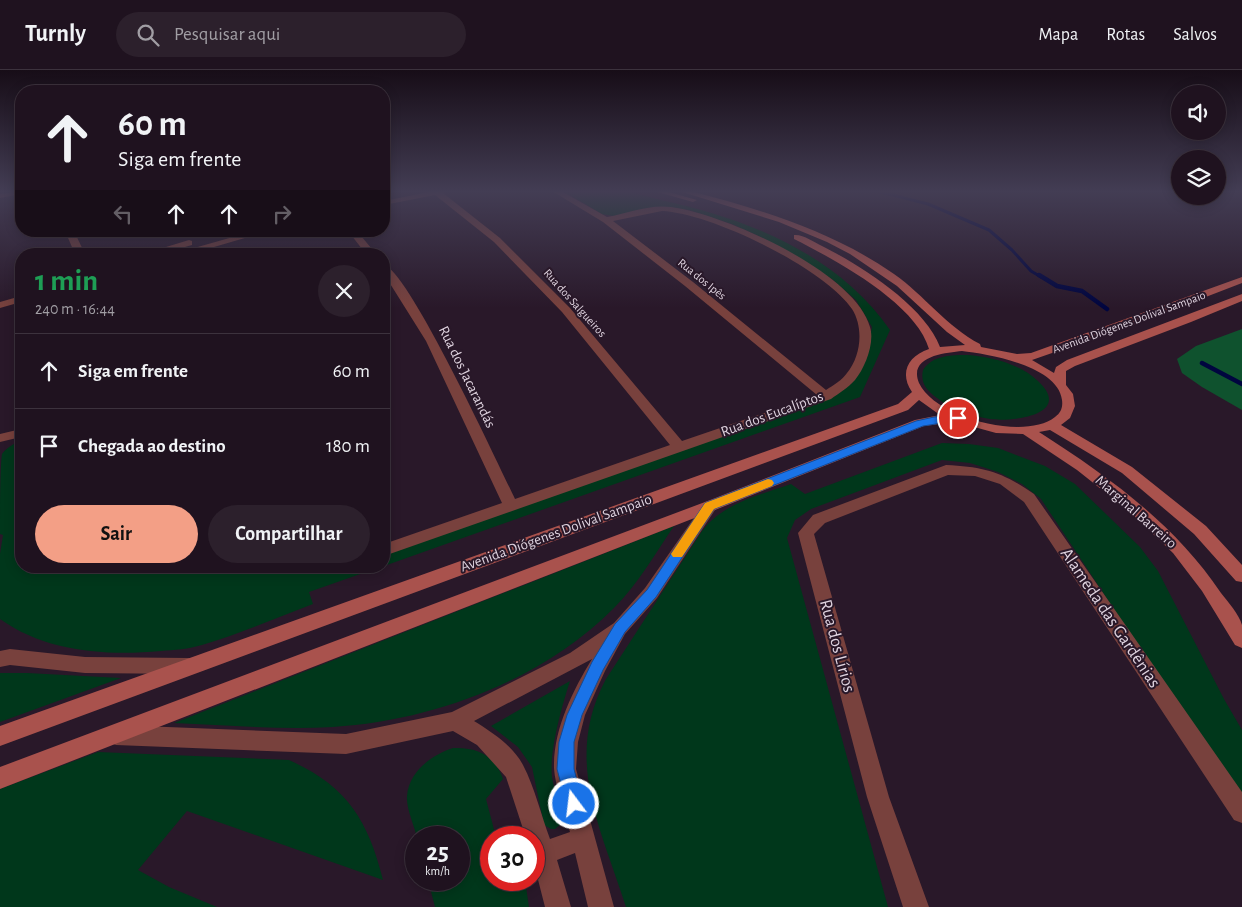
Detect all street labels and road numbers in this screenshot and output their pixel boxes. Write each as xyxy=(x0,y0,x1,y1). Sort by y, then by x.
street label: Rua dos Ipês xyxy=(676,256,728,302)
street label: Rua dos Salgueiros xyxy=(541,267,609,339)
street label: Avenida Diógenes Dolival Sampaio xyxy=(1051,289,1207,355)
street label: Rua dos Jacarandás xyxy=(436,324,498,430)
street label: Rua dos Eucalíptos xyxy=(719,389,825,439)
street label: Marginal Barreiro xyxy=(1092,473,1180,551)
street label: Avenida Diógenes Dolival Sampaio xyxy=(458,491,654,575)
street label: Alameda das Gardênias xyxy=(1057,545,1163,691)
street label: Rua dos Lírios xyxy=(816,598,858,694)

